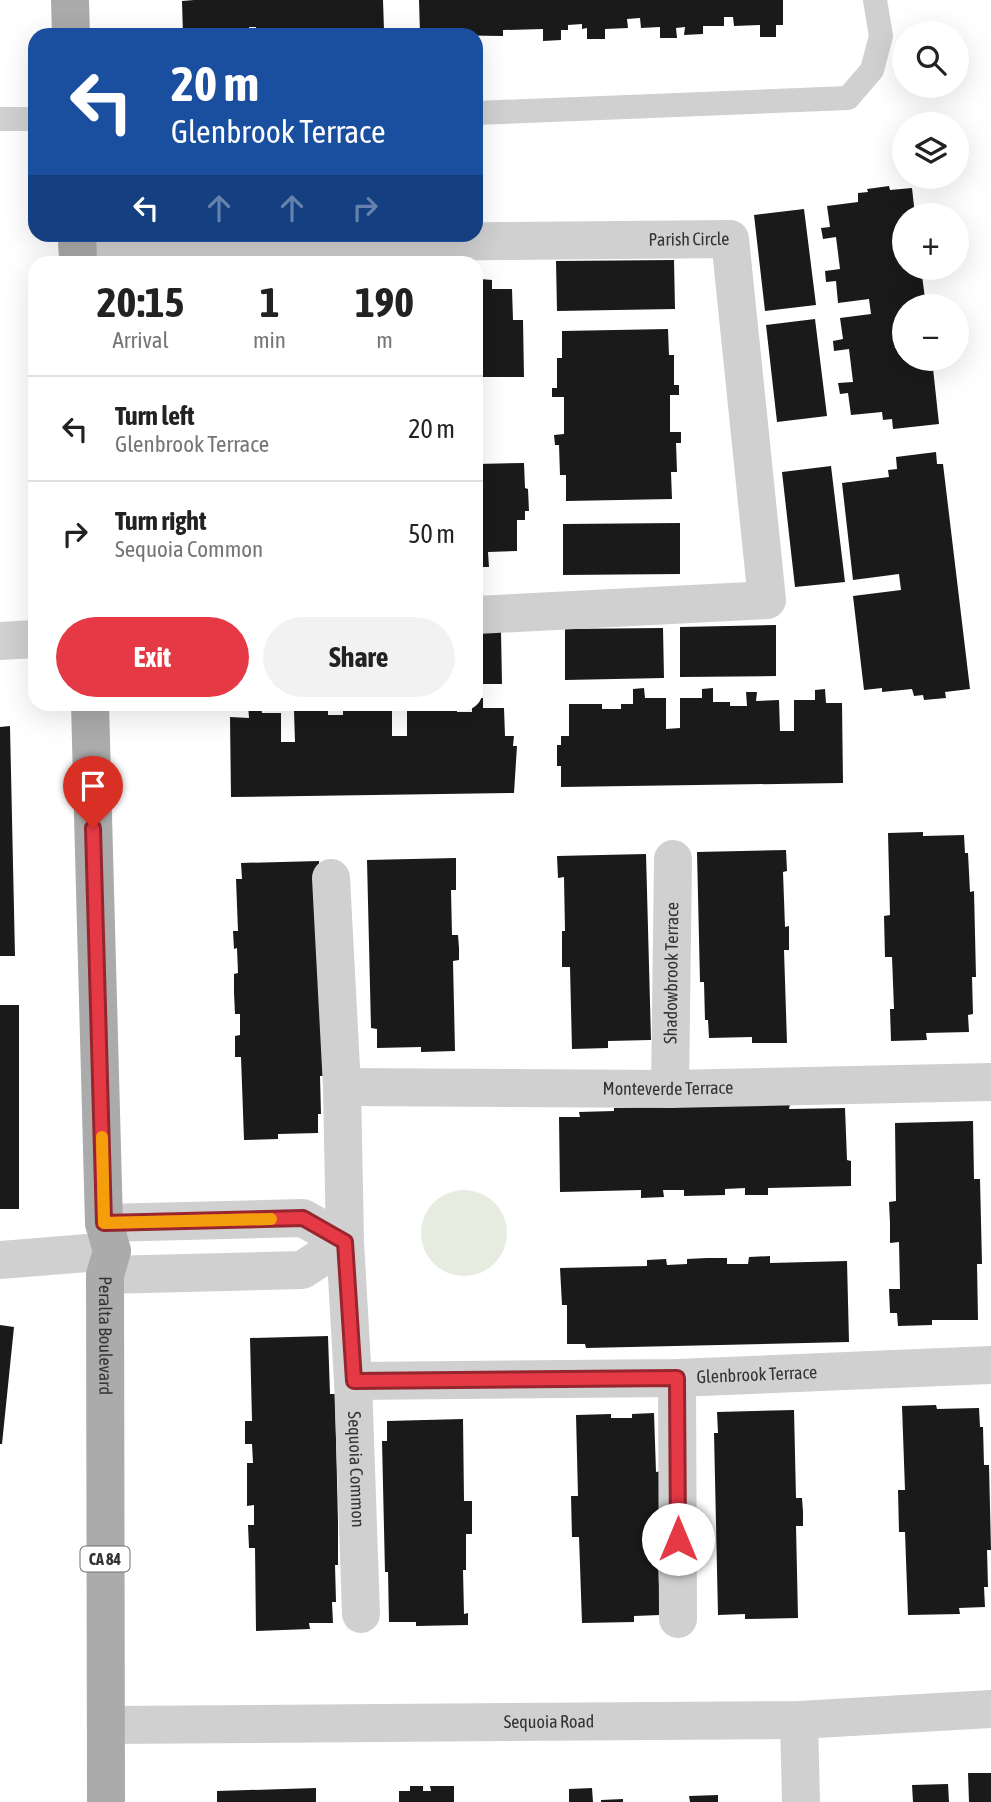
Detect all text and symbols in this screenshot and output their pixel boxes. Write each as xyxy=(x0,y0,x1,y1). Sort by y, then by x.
map controls xyxy=(892,21,969,371)
button: search xyxy=(892,21,969,98)
text: 20 m xyxy=(171,55,259,111)
icon: left xyxy=(56,56,147,147)
button: layers xyxy=(892,112,969,189)
text: Glenbrook Terrace xyxy=(171,113,385,150)
icon: left xyxy=(127,189,165,227)
icon: ahead xyxy=(200,189,238,227)
icon: ahead xyxy=(273,189,311,227)
icon: right xyxy=(346,189,384,227)
button: + xyxy=(892,203,969,280)
street label: Parish Circle xyxy=(648,228,730,250)
text: 20:15 xyxy=(97,278,184,326)
text: 1 xyxy=(260,278,279,326)
text: 190 xyxy=(355,278,414,326)
button: − xyxy=(892,294,969,371)
text: Arrival xyxy=(112,327,169,353)
text: min xyxy=(253,327,286,353)
text: m xyxy=(376,327,393,353)
text: Turn left xyxy=(115,401,195,431)
icon: left xyxy=(56,410,94,448)
text: 20 m xyxy=(408,414,455,444)
text: Glenbrook Terrace xyxy=(115,431,269,457)
text: Turn right xyxy=(115,506,206,536)
icon: right xyxy=(56,515,94,553)
text: 50 m xyxy=(408,519,455,549)
text: Sequoia Common xyxy=(115,536,263,562)
button: Exit xyxy=(56,617,249,697)
button: Share xyxy=(263,617,455,697)
pin xyxy=(63,756,123,828)
icon: arrive xyxy=(74,767,112,805)
street label: Shadowbrook Terrace xyxy=(660,902,682,1044)
street label: Monteverde Terrace xyxy=(603,1077,734,1099)
street label: Peralta Boulevard xyxy=(95,1276,116,1395)
street label: Glenbrook Terrace xyxy=(696,1361,818,1387)
street label: Sequoia Common xyxy=(344,1411,369,1528)
position arrow xyxy=(641,1502,715,1576)
road number: CA 84 xyxy=(80,1546,130,1572)
street label: Sequoia Road xyxy=(504,1710,594,1732)

